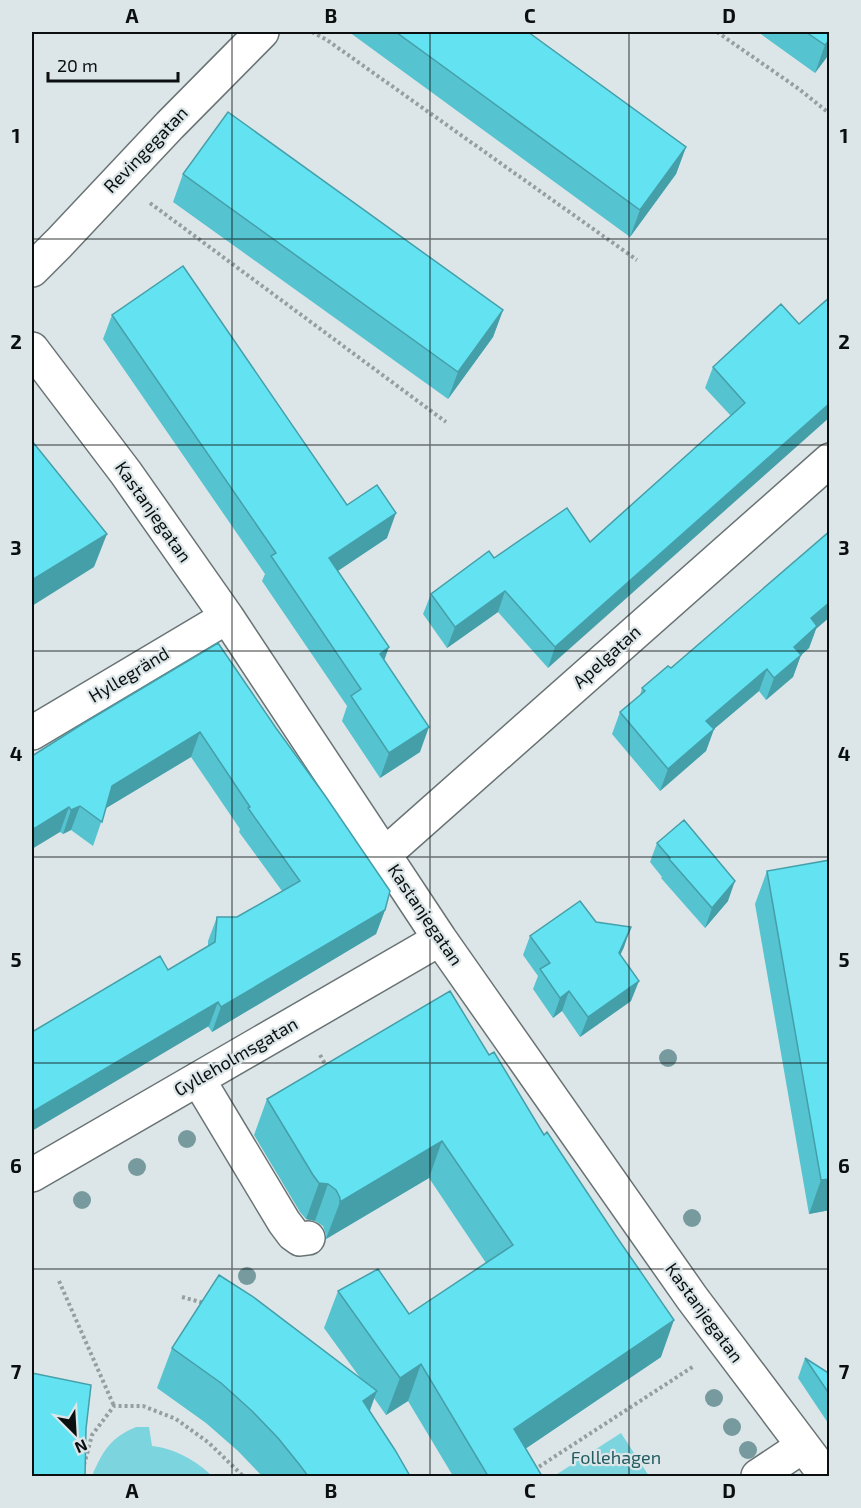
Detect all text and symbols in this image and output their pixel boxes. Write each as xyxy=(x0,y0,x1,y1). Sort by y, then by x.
text: A xyxy=(125,3,139,27)
text: B xyxy=(325,3,337,27)
text: C xyxy=(524,3,536,27)
text: D xyxy=(722,3,736,27)
scale bar xyxy=(48,45,178,83)
text: 20 m xyxy=(57,54,98,76)
street label: Revingegatan xyxy=(99,101,192,197)
text: 1 xyxy=(12,123,20,147)
text: 1 xyxy=(840,123,848,147)
text: 2 xyxy=(10,329,22,353)
text: 2 xyxy=(838,329,850,353)
street label: Kastanjegatan xyxy=(111,457,197,566)
text: 3 xyxy=(10,535,22,559)
text: 3 xyxy=(838,535,850,559)
street label: Apelgatan xyxy=(568,620,645,692)
street label: Hyllegränd xyxy=(84,642,173,707)
text: 4 xyxy=(10,741,23,765)
text: 4 xyxy=(838,741,851,765)
street label: Kastanjegatan xyxy=(384,859,468,970)
text: 5 xyxy=(10,947,22,971)
text: 5 xyxy=(838,947,850,971)
street label: Gylleholmsgatan xyxy=(170,1012,301,1100)
text: 6 xyxy=(10,1153,22,1177)
text: 6 xyxy=(838,1153,850,1177)
street label: Kastanjegatan xyxy=(661,1258,748,1367)
text: 7 xyxy=(11,1359,22,1383)
text: 7 xyxy=(839,1359,850,1383)
north arrow xyxy=(45,1403,105,1463)
text: N xyxy=(72,1436,90,1458)
park label: Follehagen xyxy=(571,1446,661,1468)
text: A xyxy=(125,1478,139,1502)
text: B xyxy=(325,1478,337,1502)
text: C xyxy=(524,1478,536,1502)
text: D xyxy=(722,1478,736,1502)

